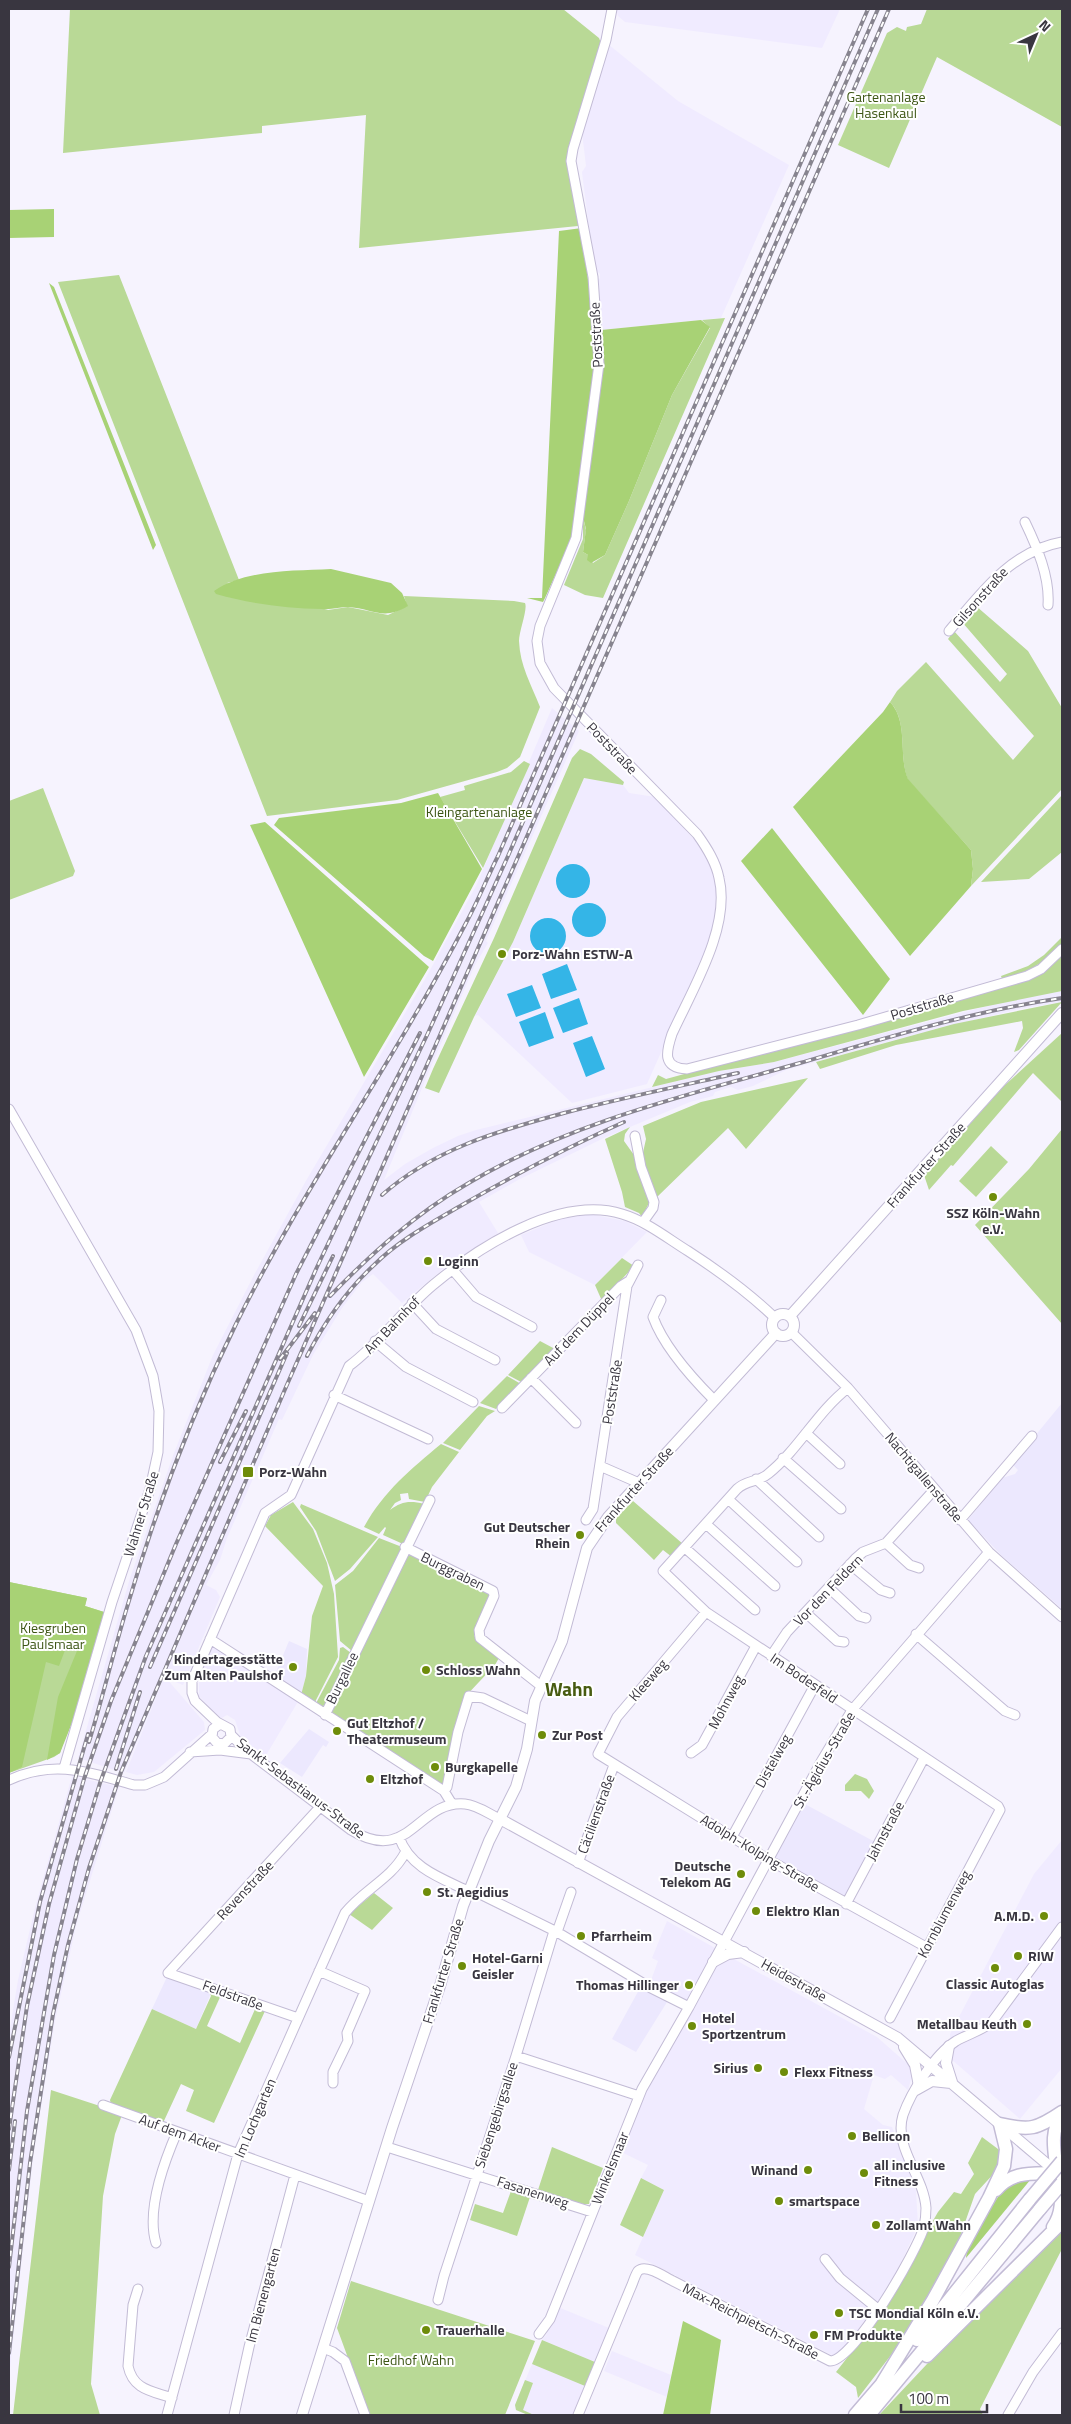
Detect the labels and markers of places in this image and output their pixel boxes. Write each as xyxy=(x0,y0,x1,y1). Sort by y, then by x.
place label: Porz-Wahn ESTW-A xyxy=(512,943,633,964)
marker: Porz-Wahn ESTW-A xyxy=(496,948,508,960)
marker: SSZ Köln-Wahn e.V. xyxy=(987,1191,999,1203)
place label: SSZ Köln-Wahn e.V. xyxy=(946,1202,1040,1239)
place label: Loginn xyxy=(438,1250,479,1271)
marker: Loginn xyxy=(422,1255,434,1267)
place label: Porz-Wahn xyxy=(259,1461,327,1482)
marker: Porz-Wahn xyxy=(241,1465,255,1479)
place label: Gut Deutscher Rhein xyxy=(484,1516,570,1553)
marker: Gut Deutscher Rhein xyxy=(574,1529,586,1541)
place label: Kindertagesstätte Zum Alten Paulshof xyxy=(164,1648,283,1685)
place label: Schloss Wahn xyxy=(436,1659,521,1680)
marker: Kindertagesstätte Zum Alten Paulshof xyxy=(287,1661,299,1673)
marker: Schloss Wahn xyxy=(420,1664,432,1676)
place label: Gut Eltzhof / Theatermuseum xyxy=(347,1712,447,1749)
place label: Zur Post xyxy=(552,1724,603,1745)
marker: Gut Eltzhof / Theatermuseum xyxy=(331,1725,343,1737)
marker: Zur Post xyxy=(536,1729,548,1741)
place label: Burgkapelle xyxy=(445,1756,518,1777)
marker: Burgkapelle xyxy=(429,1761,441,1773)
place label: Eltzhof xyxy=(380,1768,423,1789)
marker: Eltzhof xyxy=(364,1773,376,1785)
place label: Deutsche Telekom AG xyxy=(660,1855,731,1892)
marker: Deutsche Telekom AG xyxy=(735,1868,747,1880)
place label: St. Aegidius xyxy=(437,1881,509,1902)
marker: St. Aegidius xyxy=(421,1886,433,1898)
place label: Elektro Klan xyxy=(766,1900,840,1921)
marker: Elektro Klan xyxy=(750,1905,762,1917)
place label: A.M.D. xyxy=(994,1905,1034,1926)
marker: A.M.D. xyxy=(1038,1910,1050,1922)
place label: Pfarrheim xyxy=(591,1925,652,1946)
marker: Pfarrheim xyxy=(575,1930,587,1942)
place label: RIW xyxy=(1028,1945,1054,1966)
place label: Hotel-Garni Geisler xyxy=(472,1947,543,1984)
marker: RIW xyxy=(1012,1950,1024,1962)
marker: Hotel-Garni Geisler xyxy=(456,1960,468,1972)
marker: Classic Autoglas xyxy=(989,1962,1001,1974)
place label: Classic Autoglas xyxy=(946,1973,1045,1994)
place label: Thomas Hillinger xyxy=(576,1974,679,1995)
marker: Thomas Hillinger xyxy=(683,1979,695,1991)
place label: Hotel Sportzentrum xyxy=(702,2007,786,2044)
place label: Metallbau Keuth xyxy=(917,2013,1017,2034)
marker: Metallbau Keuth xyxy=(1021,2018,1033,2030)
marker: Hotel Sportzentrum xyxy=(686,2020,698,2032)
place label: Sirius xyxy=(714,2057,748,2078)
place label: Flexx Fitness xyxy=(794,2061,873,2082)
marker: Sirius xyxy=(752,2062,764,2074)
marker: Flexx Fitness xyxy=(778,2066,790,2078)
place label: Bellicon xyxy=(862,2125,910,2146)
marker: Bellicon xyxy=(846,2130,858,2142)
place label: all inclusive Fitness xyxy=(874,2154,945,2191)
place label: Winand xyxy=(751,2159,798,2180)
marker: Winand xyxy=(802,2164,814,2176)
marker: all inclusive Fitness xyxy=(858,2167,870,2179)
place label: smartspace xyxy=(789,2190,860,2211)
marker: smartspace xyxy=(773,2195,785,2207)
place label: Zollamt Wahn xyxy=(886,2214,971,2235)
marker: Zollamt Wahn xyxy=(870,2219,882,2231)
place label: TSC Mondial Köln e.V. xyxy=(849,2302,979,2323)
marker: TSC Mondial Köln e.V. xyxy=(833,2307,845,2319)
place label: Trauerhalle xyxy=(436,2319,505,2340)
marker: Trauerhalle xyxy=(420,2324,432,2336)
place label: FM Produkte xyxy=(824,2324,902,2345)
marker: FM Produkte xyxy=(808,2329,820,2341)

